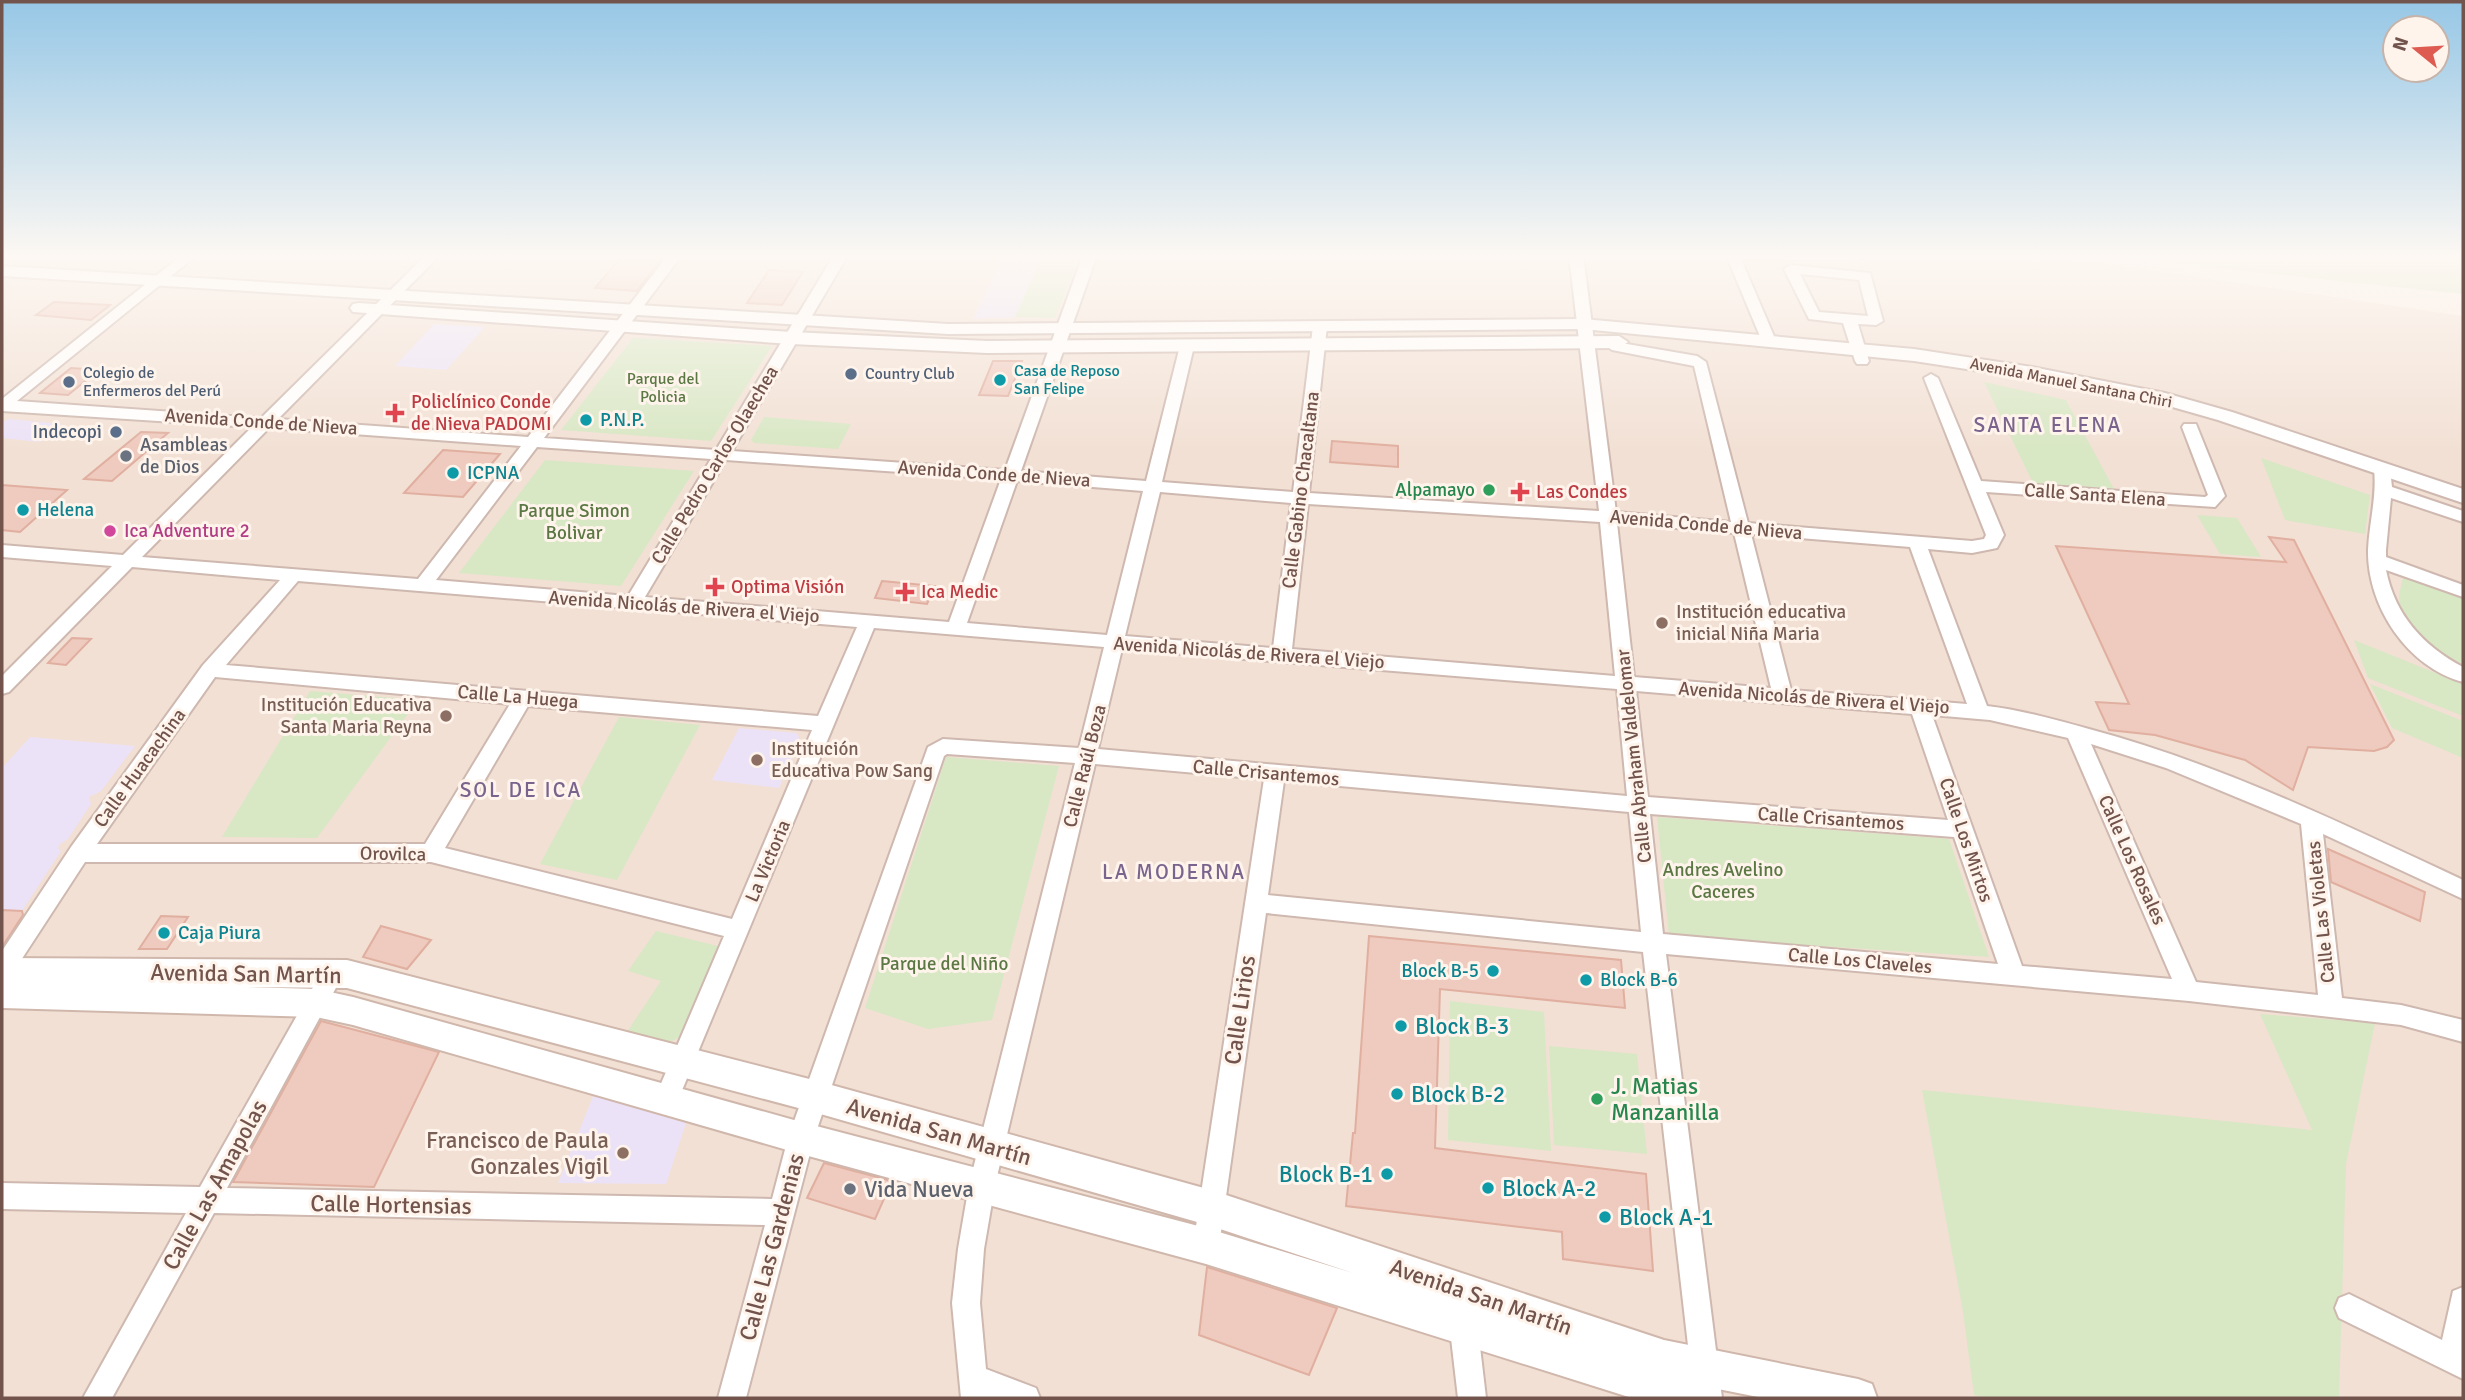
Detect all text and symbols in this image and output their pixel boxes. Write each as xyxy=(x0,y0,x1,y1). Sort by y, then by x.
north arrow xyxy=(2381,14,2451,84)
text: N xyxy=(2387,34,2414,54)
street label: Avenida Manuel Santana Chiri xyxy=(1968,354,2174,412)
street label: Calle Pedro Carlos Olaechea xyxy=(646,361,784,569)
place label: Casa de Reposo San Felipe xyxy=(1014,361,1120,399)
place label: Colegio de Enfermeros del Perú xyxy=(83,363,221,401)
place label: Country Club xyxy=(865,364,955,384)
marker: Country Club xyxy=(843,366,859,382)
park label: Parque del Policia xyxy=(627,369,700,407)
marker: Casa de Reposo San Felipe xyxy=(992,372,1008,388)
marker: Colegio de Enfermeros del Perú xyxy=(61,374,77,390)
place label: Policlínico Conde de Nieva PADOMI xyxy=(411,390,552,436)
street label: Calle Gabino Chacaltana xyxy=(1277,390,1325,590)
street label: Avenida Conde de Nieva xyxy=(164,403,358,441)
marker: Policlínico Conde de Nieva PADOMI xyxy=(385,403,405,423)
place label: P.N.P. xyxy=(600,408,644,432)
marker: P.N.P. xyxy=(578,412,594,428)
district label: SANTA ELENA xyxy=(1974,412,2122,438)
place label: Indecopi xyxy=(33,420,102,444)
marker: Indecopi xyxy=(108,424,124,440)
place label: Asambleas de Dios xyxy=(140,433,228,479)
marker: Asambleas de Dios xyxy=(118,448,134,464)
street label: Avenida Conde de Nieva xyxy=(897,455,1091,493)
place label: ICPNA xyxy=(467,461,520,485)
marker: ICPNA xyxy=(445,465,461,481)
place label: Alpamayo xyxy=(1395,478,1475,502)
street label: Calle Santa Elena xyxy=(2023,478,2167,512)
place label: Las Condes xyxy=(1536,480,1627,504)
marker: Alpamayo xyxy=(1481,482,1497,498)
marker: Las Condes xyxy=(1510,482,1530,502)
place label: Helena xyxy=(37,498,94,522)
park label: Parque Simon Bolivar xyxy=(518,499,630,545)
marker: Helena xyxy=(15,502,31,518)
street label: Avenida Conde de Nieva xyxy=(1609,505,1803,545)
place label: Ica Adventure 2 xyxy=(124,519,250,543)
marker: Ica Adventure 2 xyxy=(102,523,118,539)
place label: Optima Visión xyxy=(731,575,844,599)
marker: Optima Visión xyxy=(705,577,725,597)
place label: Ica Medic xyxy=(921,580,998,604)
marker: Ica Medic xyxy=(895,582,915,602)
street label: Avenida Nicolás de Rivera el Viejo xyxy=(548,586,821,628)
place label: Institución educativa inicial Niña Maria xyxy=(1676,600,1846,646)
marker: Institución educativa inicial Niña Maria xyxy=(1654,615,1670,631)
street label: Avenida Nicolás de Rivera el Viejo xyxy=(1113,632,1386,674)
street label: Calle Abraham Valdelomar xyxy=(1611,648,1657,864)
street label: Avenida Nicolás de Rivera el Viejo xyxy=(1678,677,1951,719)
street label: Calle La Huega xyxy=(457,680,579,714)
place label: Institución Educativa Santa Maria Reyna xyxy=(261,693,432,739)
street label: Calle Raúl Boza xyxy=(1058,702,1112,830)
street label: Calle Huacachina xyxy=(89,704,191,832)
marker: Institución Educativa Santa Maria Reyna xyxy=(438,708,454,724)
place label: Institución Educativa Pow Sang xyxy=(771,737,933,783)
marker: Institución Educativa Pow Sang xyxy=(749,752,765,768)
street label: Calle Crisantemos xyxy=(1192,755,1340,791)
street label: Calle Los Mirtos xyxy=(1934,775,1998,905)
district label: SOL DE ICA xyxy=(460,777,582,803)
street label: Calle Los Rosales xyxy=(2093,791,2171,929)
street label: Calle Crisantemos xyxy=(1757,802,1905,836)
street label: La Victoria xyxy=(740,816,796,906)
street label: Calle Las Violetas xyxy=(2302,840,2340,984)
street label: Orovilca xyxy=(360,841,426,867)
park label: Andres Avelino Caceres xyxy=(1663,858,1784,904)
district label: LA MODERNA xyxy=(1102,859,1246,885)
place label: Caja Piura xyxy=(178,921,261,945)
marker: Caja Piura xyxy=(156,925,172,941)
street label: Calle Los Claveles xyxy=(1787,943,1933,979)
park label: Parque del Niño xyxy=(880,952,1008,976)
street label: Calle Lirios xyxy=(1218,954,1262,1066)
street label: Avenida San Martín xyxy=(150,958,342,990)
place label: Block B-5 xyxy=(1401,959,1479,983)
marker: Block B-5 xyxy=(1485,963,1501,979)
place label: Block B-6 xyxy=(1600,968,1678,992)
marker: Block B-6 xyxy=(1578,972,1594,988)
place label: Block B-3 xyxy=(1415,1012,1509,1041)
marker: Block B-3 xyxy=(1393,1018,1409,1034)
place label: J. Matias Manzanilla xyxy=(1611,1072,1719,1127)
place label: Block B-2 xyxy=(1411,1080,1505,1109)
marker: Block B-2 xyxy=(1389,1086,1405,1102)
marker: J. Matias Manzanilla xyxy=(1589,1091,1605,1107)
street label: Avenida San Martín xyxy=(843,1092,1035,1172)
street label: Calle Las Amapolas xyxy=(156,1095,274,1275)
place label: Francisco de Paula Gonzales Vigil xyxy=(426,1126,609,1181)
marker: Francisco de Paula Gonzales Vigil xyxy=(615,1145,631,1161)
street label: Calle Las Gardenias xyxy=(733,1150,811,1344)
place label: Block B-1 xyxy=(1279,1160,1373,1189)
marker: Block B-1 xyxy=(1379,1166,1395,1182)
place label: Block A-2 xyxy=(1502,1174,1596,1203)
place label: Vida Nueva xyxy=(864,1175,974,1204)
marker: Block A-2 xyxy=(1480,1180,1496,1196)
marker: Vida Nueva xyxy=(842,1181,858,1197)
street label: Calle Hortensias xyxy=(310,1189,472,1221)
place label: Block A-1 xyxy=(1619,1203,1713,1232)
marker: Block A-1 xyxy=(1597,1209,1613,1225)
street label: Avenida San Martín xyxy=(1386,1252,1576,1342)

